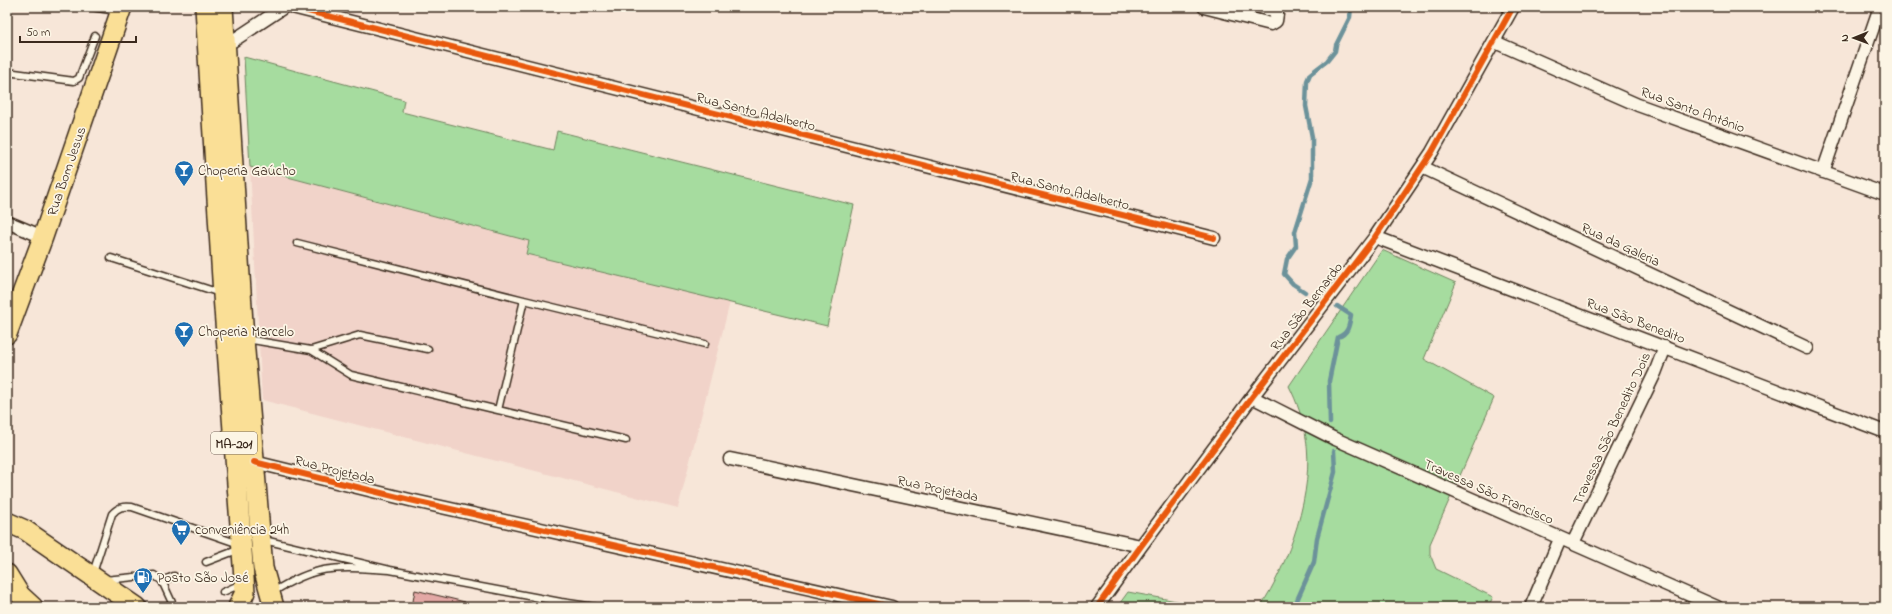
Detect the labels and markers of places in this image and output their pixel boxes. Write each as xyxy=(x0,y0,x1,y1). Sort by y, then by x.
bar icon: Choperia Gaúcho xyxy=(173,159,195,187)
place label: Choperia Gaúcho xyxy=(198,161,296,182)
bar icon: Choperia Marcelo xyxy=(173,320,195,348)
place label: Choperia Marcelo xyxy=(198,322,294,343)
supermarket icon: conveniência 24h xyxy=(170,518,192,546)
place label: conveniência 24h xyxy=(195,520,289,541)
fuel station icon: Posto São José xyxy=(132,566,154,594)
place label: Posto São José xyxy=(157,568,249,589)

